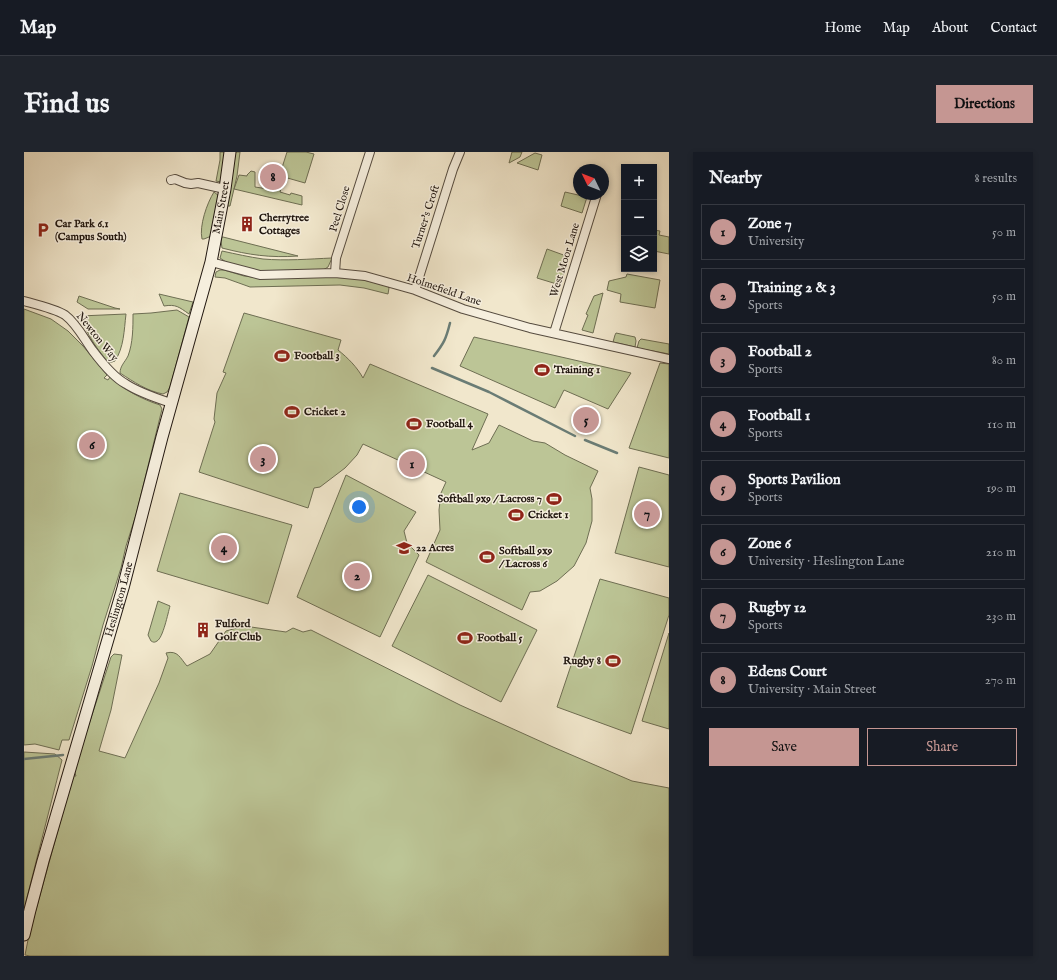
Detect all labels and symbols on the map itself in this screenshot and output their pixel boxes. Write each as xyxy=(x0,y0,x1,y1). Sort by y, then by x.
pin: 8 xyxy=(260,162,286,192)
north arrow xyxy=(573,164,609,200)
street label: Main Street xyxy=(210,180,233,235)
street label: Turner's Croft xyxy=(409,183,443,251)
street label: Peel Close xyxy=(326,184,354,234)
place label: Cherrytree Cottages xyxy=(259,211,309,238)
building icon: Cherrytree Cottages xyxy=(238,215,256,233)
place label: Car Park 6.1 (Campus South) xyxy=(55,217,127,244)
parking icon: Car Park 6.1 (Campus South) xyxy=(34,221,52,239)
street label: West Moor Lane xyxy=(547,221,583,299)
street label: Holmefield Lane xyxy=(405,271,483,309)
street label: Newton Way xyxy=(73,310,121,365)
sports icon: Football 3 xyxy=(273,347,291,365)
place label: Football 3 xyxy=(294,349,340,363)
sports icon: Training 1 xyxy=(533,361,551,379)
place label: Training 1 xyxy=(553,363,600,377)
sports icon: Cricket 2 xyxy=(283,403,301,421)
place label: Cricket 2 xyxy=(304,405,347,419)
pin: 5 xyxy=(573,405,599,435)
sports icon: Football 4 xyxy=(405,415,423,433)
place label: Football 4 xyxy=(426,417,474,431)
pin: 6 xyxy=(79,430,105,460)
pin: 3 xyxy=(250,444,276,474)
pin: 1 xyxy=(399,449,425,479)
sports icon: Softball 9x9 / Lacross 7 xyxy=(545,490,563,508)
place label: Softball 9x9 / Lacross 7 xyxy=(438,492,542,506)
your location xyxy=(349,497,369,517)
pin: 7 xyxy=(634,499,660,529)
sports icon: Cricket 1 xyxy=(507,506,525,524)
place label: Cricket 1 xyxy=(528,508,569,522)
pin: 4 xyxy=(211,533,237,563)
school or university icon: 22 Acres xyxy=(395,539,413,557)
place label: 22 Acres xyxy=(416,541,454,555)
place label: Softball 9x9 / Lacross 6 xyxy=(498,544,553,571)
sports icon: Softball 9x9 / Lacross 6 xyxy=(478,548,496,566)
street label: Heslington Lane xyxy=(102,560,136,639)
pin: 2 xyxy=(344,561,370,591)
place label: Fulford Golf Club xyxy=(215,617,262,644)
building icon: Fulford Golf Club xyxy=(194,621,212,639)
sports icon: Football 5 xyxy=(456,629,474,647)
place label: Football 5 xyxy=(477,631,523,645)
sports icon: Rugby 8 xyxy=(604,652,622,670)
place label: Rugby 8 xyxy=(563,654,601,668)

